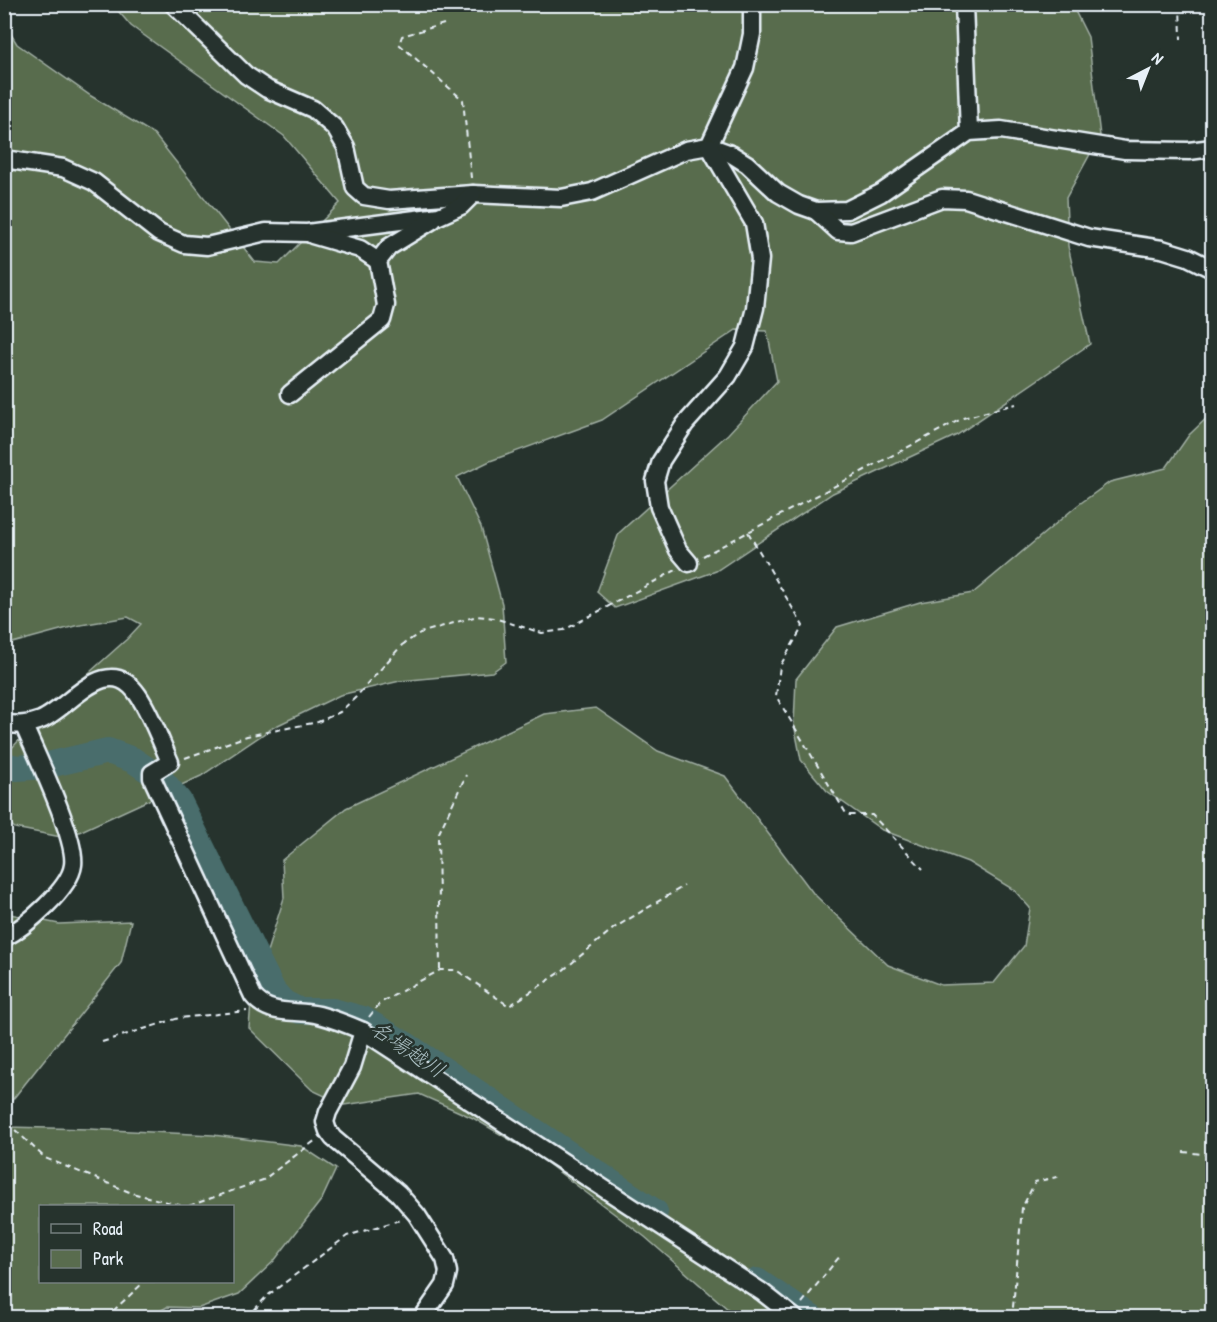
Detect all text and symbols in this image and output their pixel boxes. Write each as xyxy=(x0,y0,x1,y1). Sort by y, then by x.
north arrow xyxy=(1118,39,1178,99)
text: N xyxy=(1148,47,1169,69)
water label: 名場越川 xyxy=(365,1013,451,1085)
legend xyxy=(39,1205,234,1283)
text: Road xyxy=(93,1216,123,1241)
text: Park xyxy=(93,1246,124,1271)

